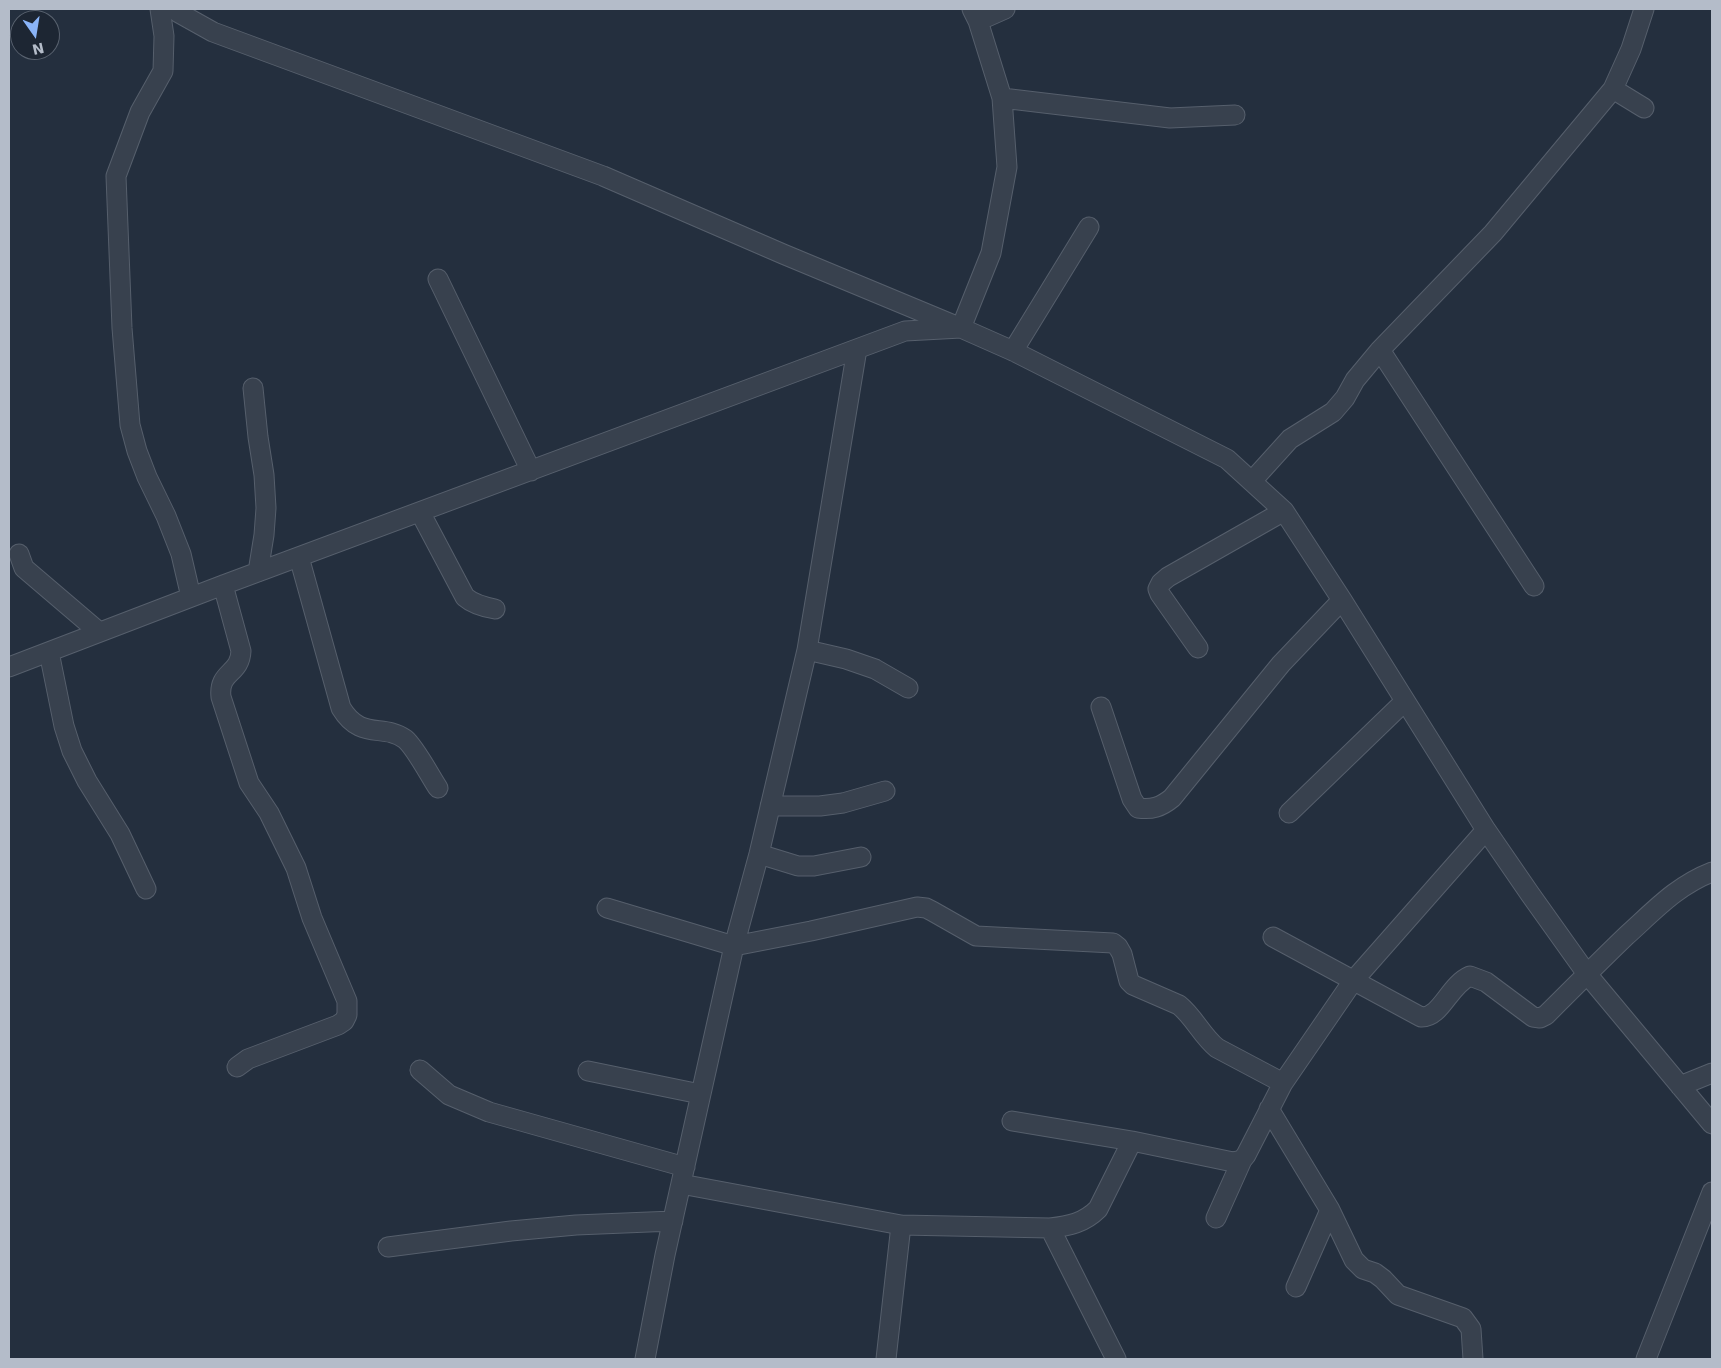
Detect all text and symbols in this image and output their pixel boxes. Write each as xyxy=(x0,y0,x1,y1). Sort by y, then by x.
north arrow xyxy=(10,10,60,60)
text: N xyxy=(31,40,46,58)

